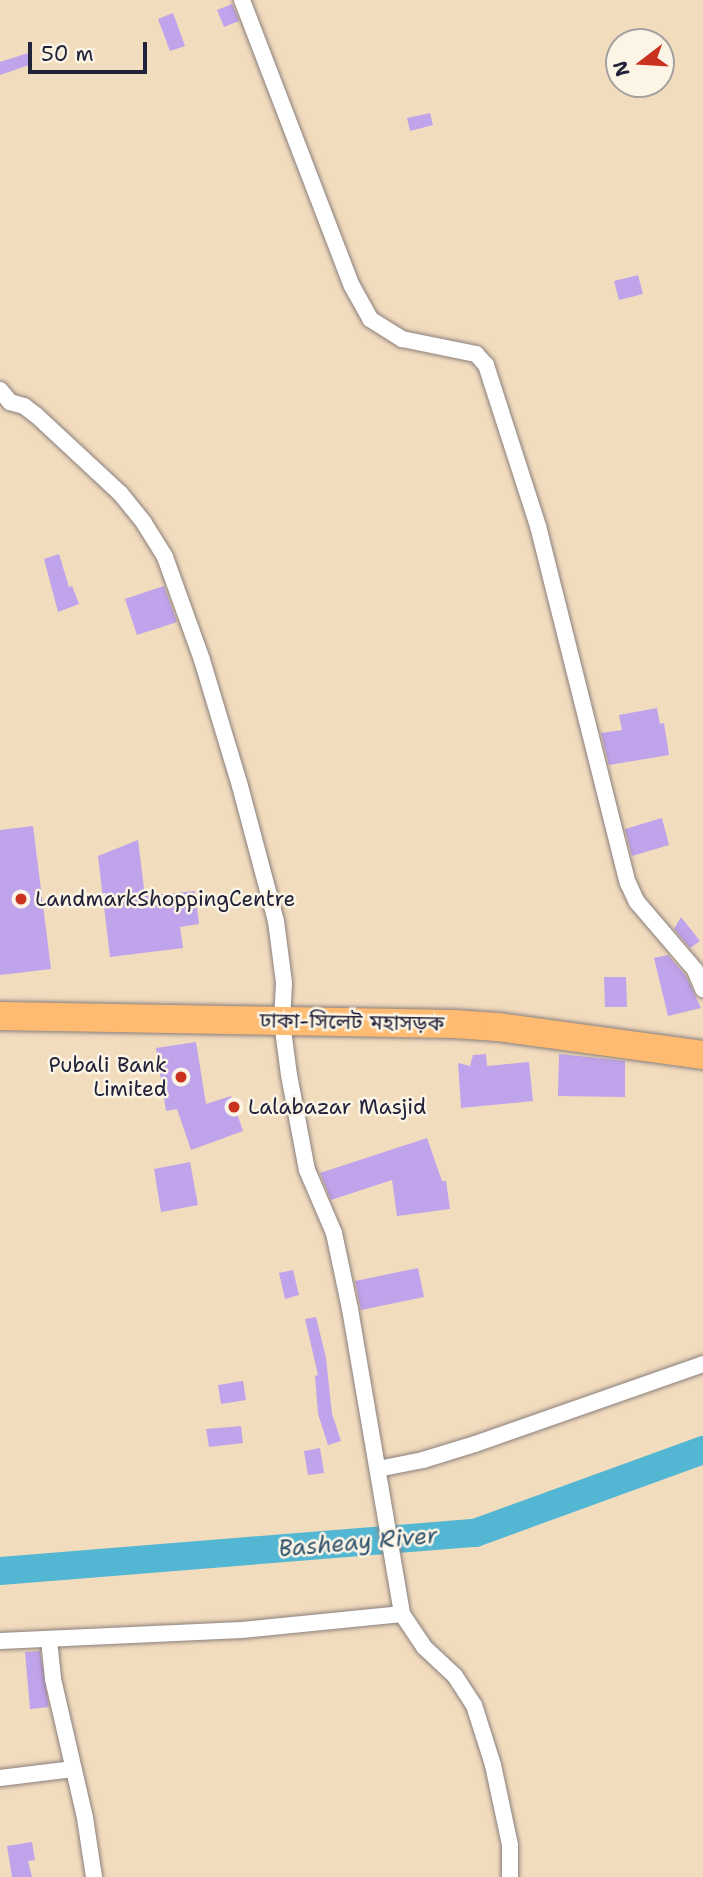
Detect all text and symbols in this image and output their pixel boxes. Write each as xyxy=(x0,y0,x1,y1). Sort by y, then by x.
scale bar xyxy=(32,28,150,72)
north arrow xyxy=(605,28,675,98)
text: 50 m xyxy=(41,40,94,68)
text: N xyxy=(607,58,636,80)
place label: LandmarkShoppingCentre xyxy=(35,886,295,912)
marker: LandmarkShoppingCentre xyxy=(13,891,29,907)
street label: ঢাকা-সিলেট মহাসড়ক xyxy=(259,1008,445,1036)
place label: Pubali Bank Limited xyxy=(48,1052,167,1102)
marker: Pubali Bank Limited xyxy=(173,1069,189,1085)
place label: Lalabazar Masjid xyxy=(248,1094,426,1120)
marker: Lalabazar Masjid xyxy=(226,1099,242,1115)
water label: Basheay River xyxy=(277,1521,439,1563)

